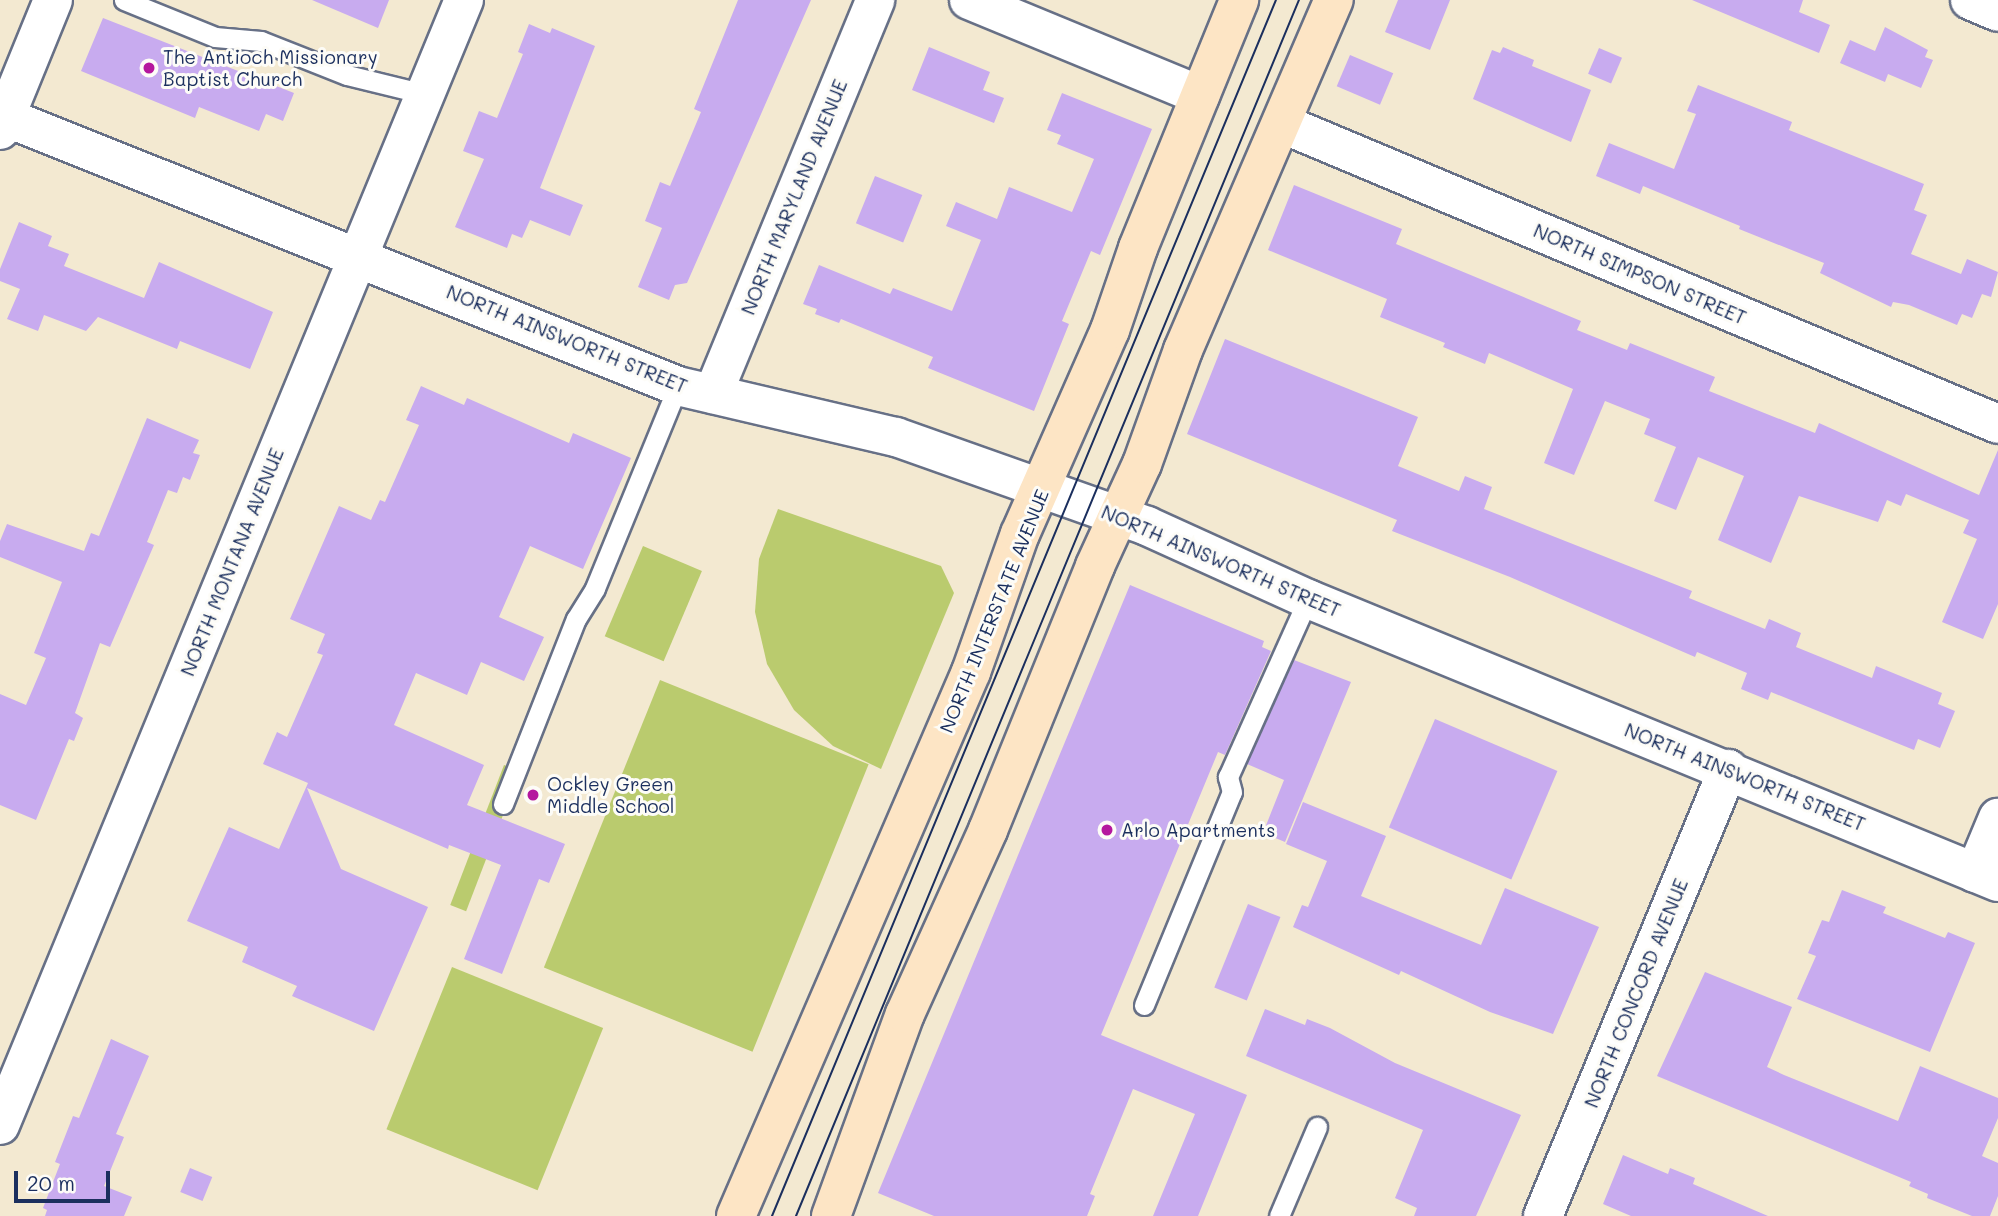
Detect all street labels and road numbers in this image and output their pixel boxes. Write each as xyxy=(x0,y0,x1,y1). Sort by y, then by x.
street label: NORTH MARYLAND AVENUE xyxy=(736,76,852,318)
street label: NORTH SIMPSON STREET xyxy=(1530,219,1750,329)
street label: NORTH AINSWORTH STREET xyxy=(443,280,691,398)
street label: NORTH MONTANA AVENUE xyxy=(176,445,288,679)
street label: NORTH INTERSTATE AVENUE xyxy=(935,486,1053,736)
street label: NORTH AINSWORTH STREET xyxy=(1098,500,1344,622)
street label: NORTH AINSWORTH STREET xyxy=(1621,718,1869,836)
street label: NORTH CONCORD AVENUE xyxy=(1580,875,1692,1111)

